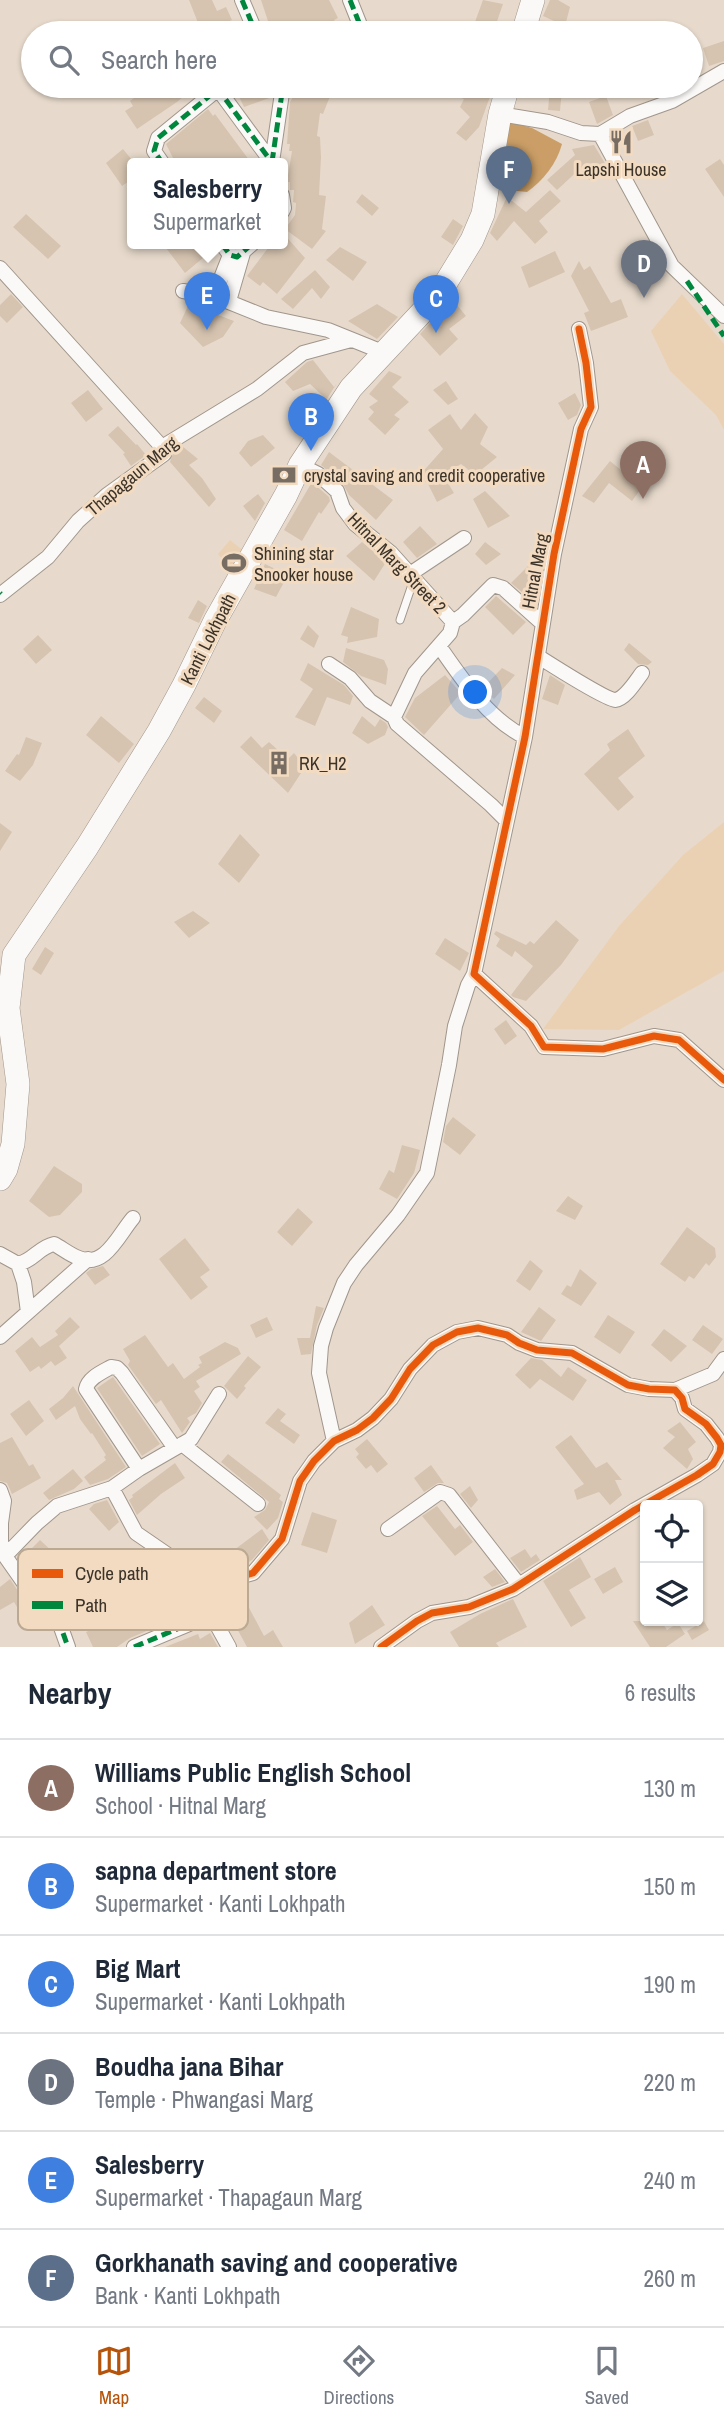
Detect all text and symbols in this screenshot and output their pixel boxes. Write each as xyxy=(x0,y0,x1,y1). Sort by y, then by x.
search box xyxy=(21,21,703,98)
icon: search xyxy=(45,41,83,79)
text: Search here xyxy=(101,42,217,77)
restaurant icon: Lapshi House xyxy=(607,128,635,156)
pin: F xyxy=(486,146,532,204)
place label: Lapshi House xyxy=(575,157,667,182)
popup xyxy=(127,158,288,249)
text: Salesberry xyxy=(153,171,262,206)
text: Supermarket xyxy=(153,206,261,237)
pin: D xyxy=(621,240,667,298)
pin: E xyxy=(184,272,230,330)
pin: C xyxy=(413,275,459,333)
pin: B xyxy=(288,393,334,451)
street label: Thapagaun Marg xyxy=(81,430,184,522)
pin: A xyxy=(620,441,666,499)
bank icon: crystal saving and credit cooperative xyxy=(270,461,298,489)
place label: crystal saving and credit cooperative xyxy=(304,463,545,488)
street label: Hitnal Marg Street 2 xyxy=(342,507,452,619)
street label: Hitnal Marg xyxy=(515,530,555,611)
place label: Shining star Snooker house xyxy=(254,541,353,587)
sports icon: Shining star Snooker house xyxy=(220,549,248,577)
street label: Kanti Lokhpath xyxy=(174,589,242,689)
your location xyxy=(458,675,492,709)
building icon: RK_H2 xyxy=(265,749,293,777)
place label: RK_H2 xyxy=(299,751,347,776)
map controls xyxy=(640,1500,703,1626)
button: locate xyxy=(640,1500,703,1563)
legend xyxy=(18,1549,248,1630)
text: Cycle path xyxy=(75,1560,149,1586)
button: layers xyxy=(640,1563,703,1626)
text: Path xyxy=(75,1592,107,1618)
text: Nearby xyxy=(28,1673,111,1713)
text: 6 results xyxy=(625,1677,696,1708)
text: Williams Public English School xyxy=(95,1755,411,1790)
text: A xyxy=(44,1773,58,1804)
text: 130 m xyxy=(644,1773,696,1804)
text: School · Hitnal Marg xyxy=(95,1790,266,1821)
text: sapna department store xyxy=(95,1853,337,1888)
text: B xyxy=(44,1871,58,1902)
text: 150 m xyxy=(644,1871,696,1902)
text: Supermarket · Kanti Lokhpath xyxy=(95,1888,346,1919)
text: Big Mart xyxy=(95,1951,180,1986)
text: C xyxy=(44,1969,58,2000)
text: 190 m xyxy=(644,1969,696,2000)
text: Supermarket · Kanti Lokhpath xyxy=(95,1986,346,2017)
text: Boudha jana Bihar xyxy=(95,2049,283,2084)
text: D xyxy=(44,2067,58,2098)
text: 220 m xyxy=(644,2067,696,2098)
text: Temple · Phwangasi Marg xyxy=(95,2084,313,2115)
text: Salesberry xyxy=(95,2147,204,2182)
text: E xyxy=(45,2165,57,2196)
text: 240 m xyxy=(644,2165,696,2196)
text: Supermarket · Thapagaun Marg xyxy=(95,2182,362,2213)
text: Gorkhanath saving and cooperative xyxy=(95,2245,458,2280)
text: F xyxy=(45,2263,57,2294)
text: 260 m xyxy=(644,2263,696,2294)
text: Bank · Kanti Lokhpath xyxy=(95,2280,281,2311)
tab: Map xyxy=(95,2342,133,2410)
tab: Directions xyxy=(323,2342,394,2410)
tab: Saved xyxy=(585,2342,629,2410)

